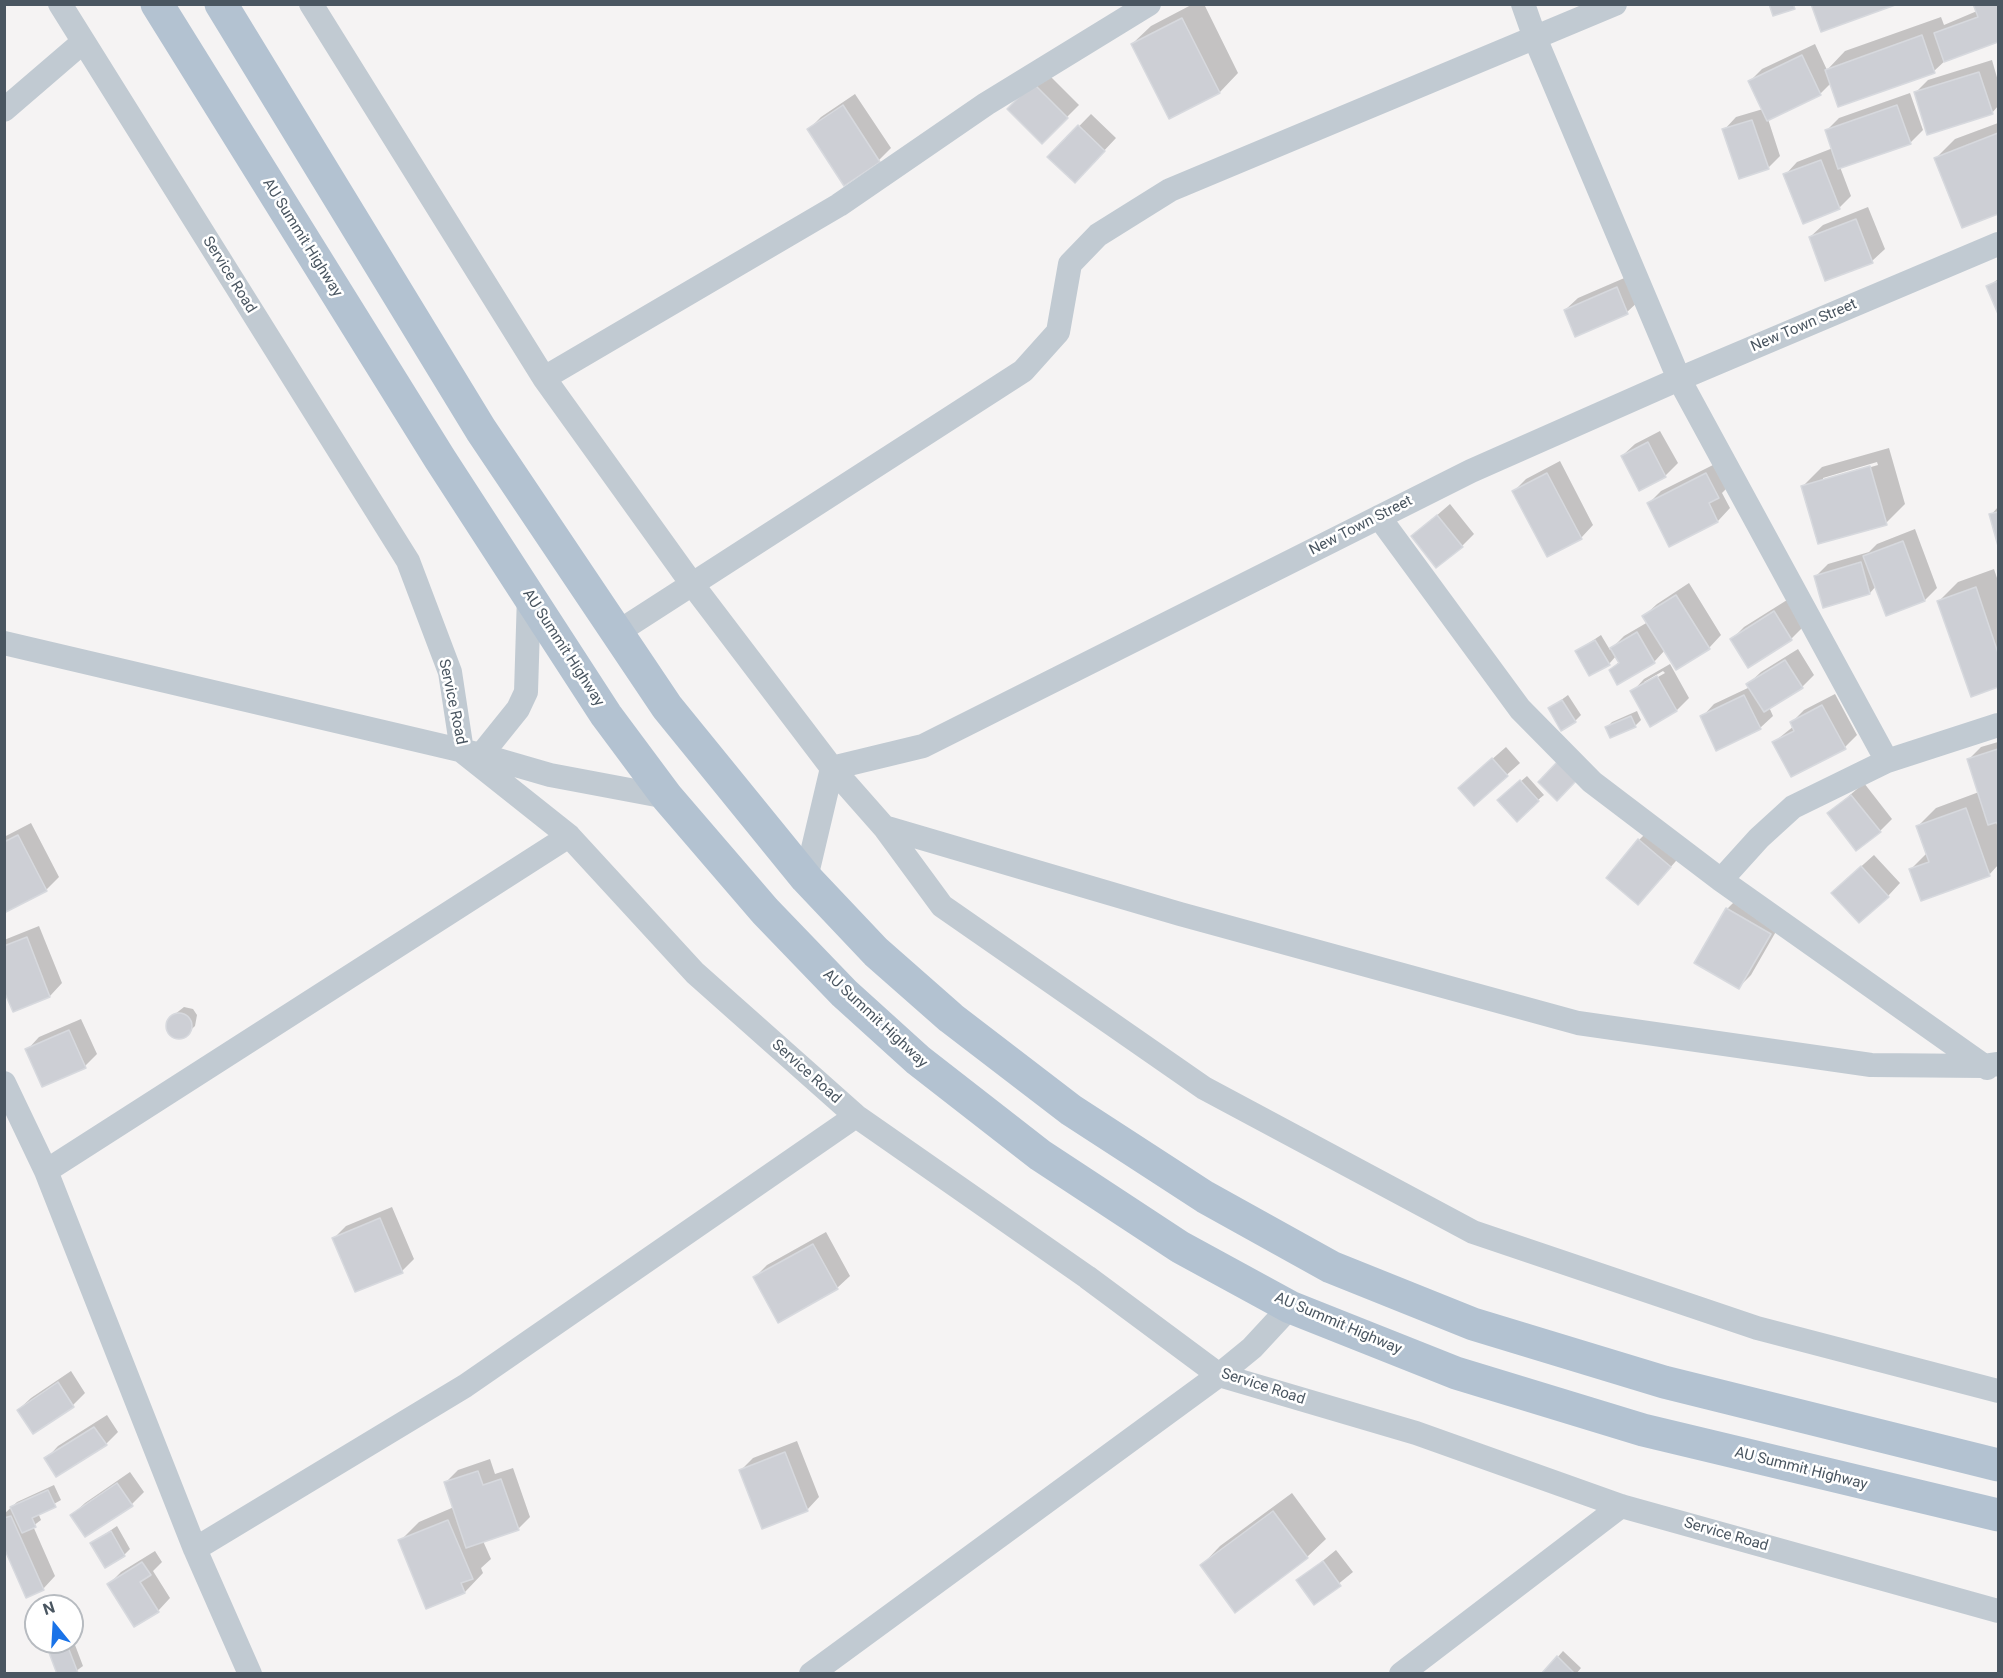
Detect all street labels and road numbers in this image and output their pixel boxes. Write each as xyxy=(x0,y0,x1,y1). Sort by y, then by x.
street label: AU Summit Highway xyxy=(258,175,346,301)
street label: Service Road xyxy=(198,233,260,317)
street label: New Town Street xyxy=(1748,296,1860,356)
street label: New Town Street xyxy=(1306,492,1416,560)
street label: AU Summit Highway xyxy=(518,586,608,710)
street label: Service Road xyxy=(434,658,470,746)
street label: AU Summit Highway xyxy=(819,966,931,1072)
street label: Service Road xyxy=(768,1036,844,1108)
street label: AU Summit Highway xyxy=(1272,1289,1404,1359)
street label: Service Road xyxy=(1219,1365,1307,1409)
street label: AU Summit Highway xyxy=(1733,1444,1869,1494)
street label: Service Road xyxy=(1682,1514,1770,1556)

